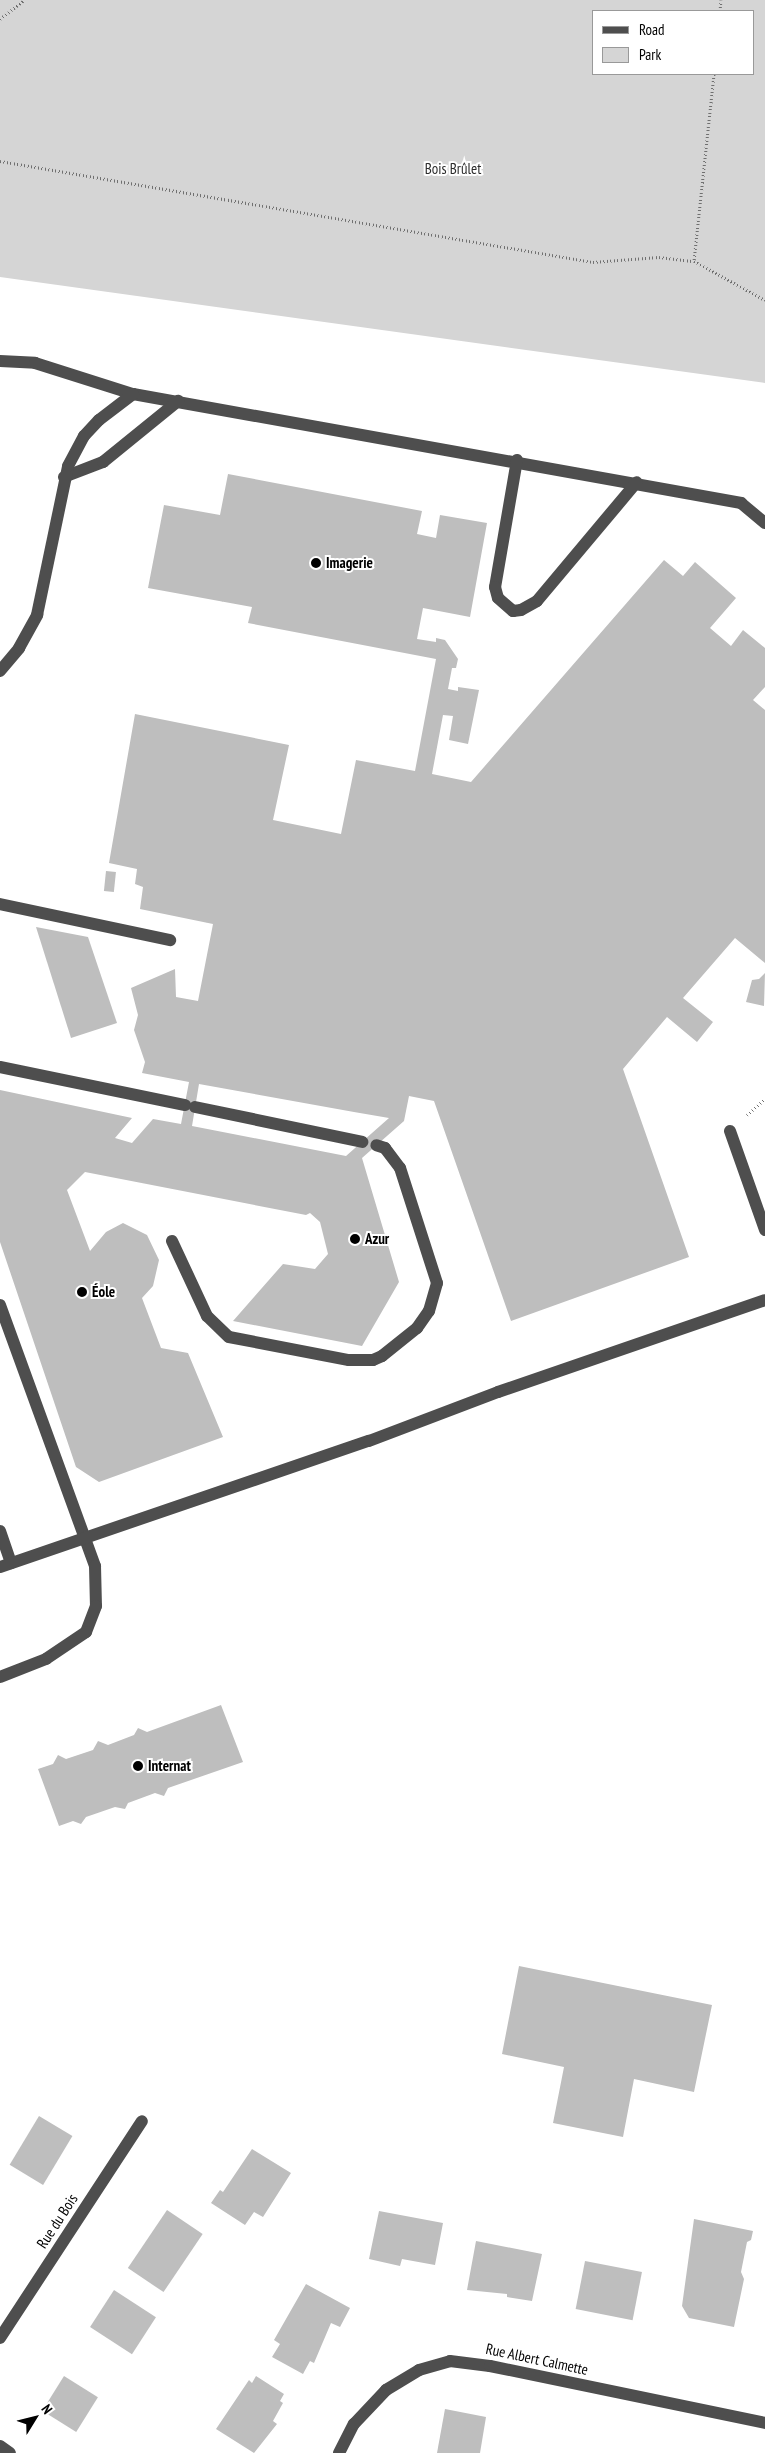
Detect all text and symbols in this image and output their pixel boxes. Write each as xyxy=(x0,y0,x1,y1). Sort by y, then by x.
legend xyxy=(592,10,755,75)
text: Road xyxy=(639,20,665,39)
text: Park xyxy=(639,45,661,64)
park label: Bois Brûlet xyxy=(425,160,481,178)
place label: Imagerie xyxy=(326,554,373,572)
marker: Imagerie xyxy=(310,557,322,569)
place label: Azur xyxy=(365,1230,389,1248)
marker: Azur xyxy=(349,1233,361,1245)
place label: Éole xyxy=(92,1283,115,1301)
marker: Éole xyxy=(76,1286,88,1298)
place label: Internat xyxy=(148,1757,191,1775)
marker: Internat xyxy=(132,1760,144,1772)
street label: Rue du Bois xyxy=(33,2190,81,2252)
street label: Rue Albert Calmette xyxy=(484,2339,590,2379)
north arrow xyxy=(10,2393,60,2443)
text: N xyxy=(38,2401,57,2418)

